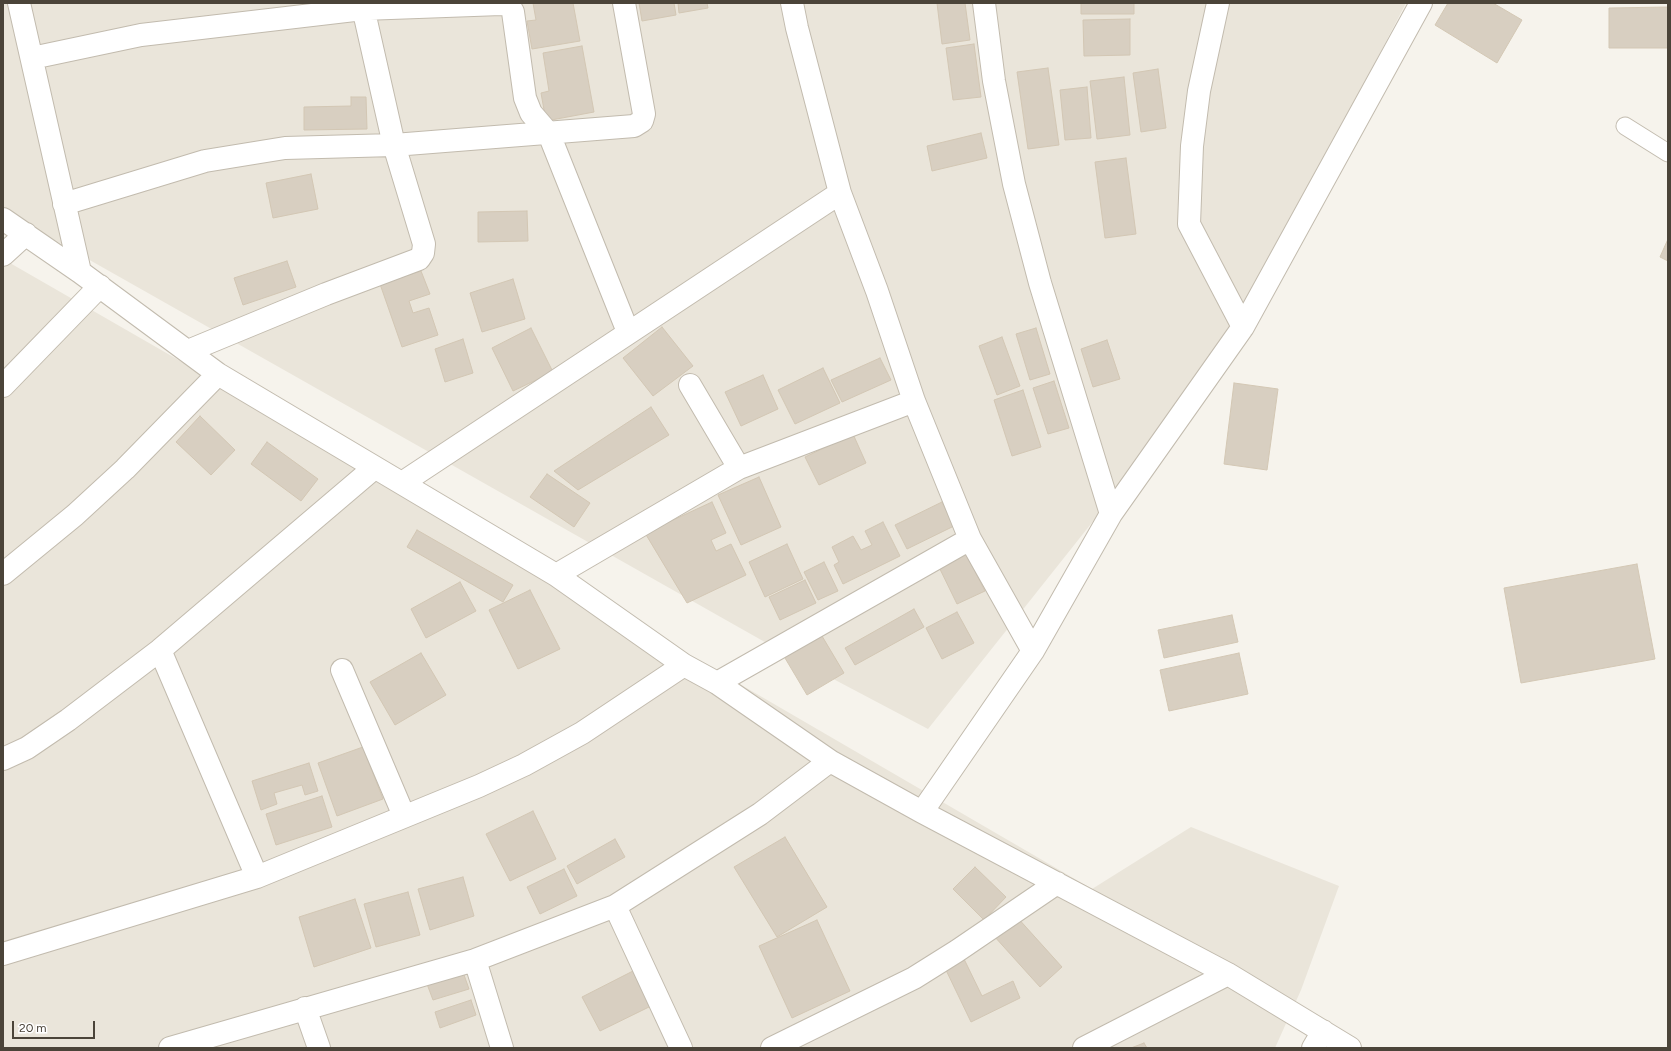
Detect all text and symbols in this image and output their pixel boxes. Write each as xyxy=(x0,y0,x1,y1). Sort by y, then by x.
scale bar xyxy=(14,1013,97,1039)
text: 20 m xyxy=(19,1021,47,1035)

